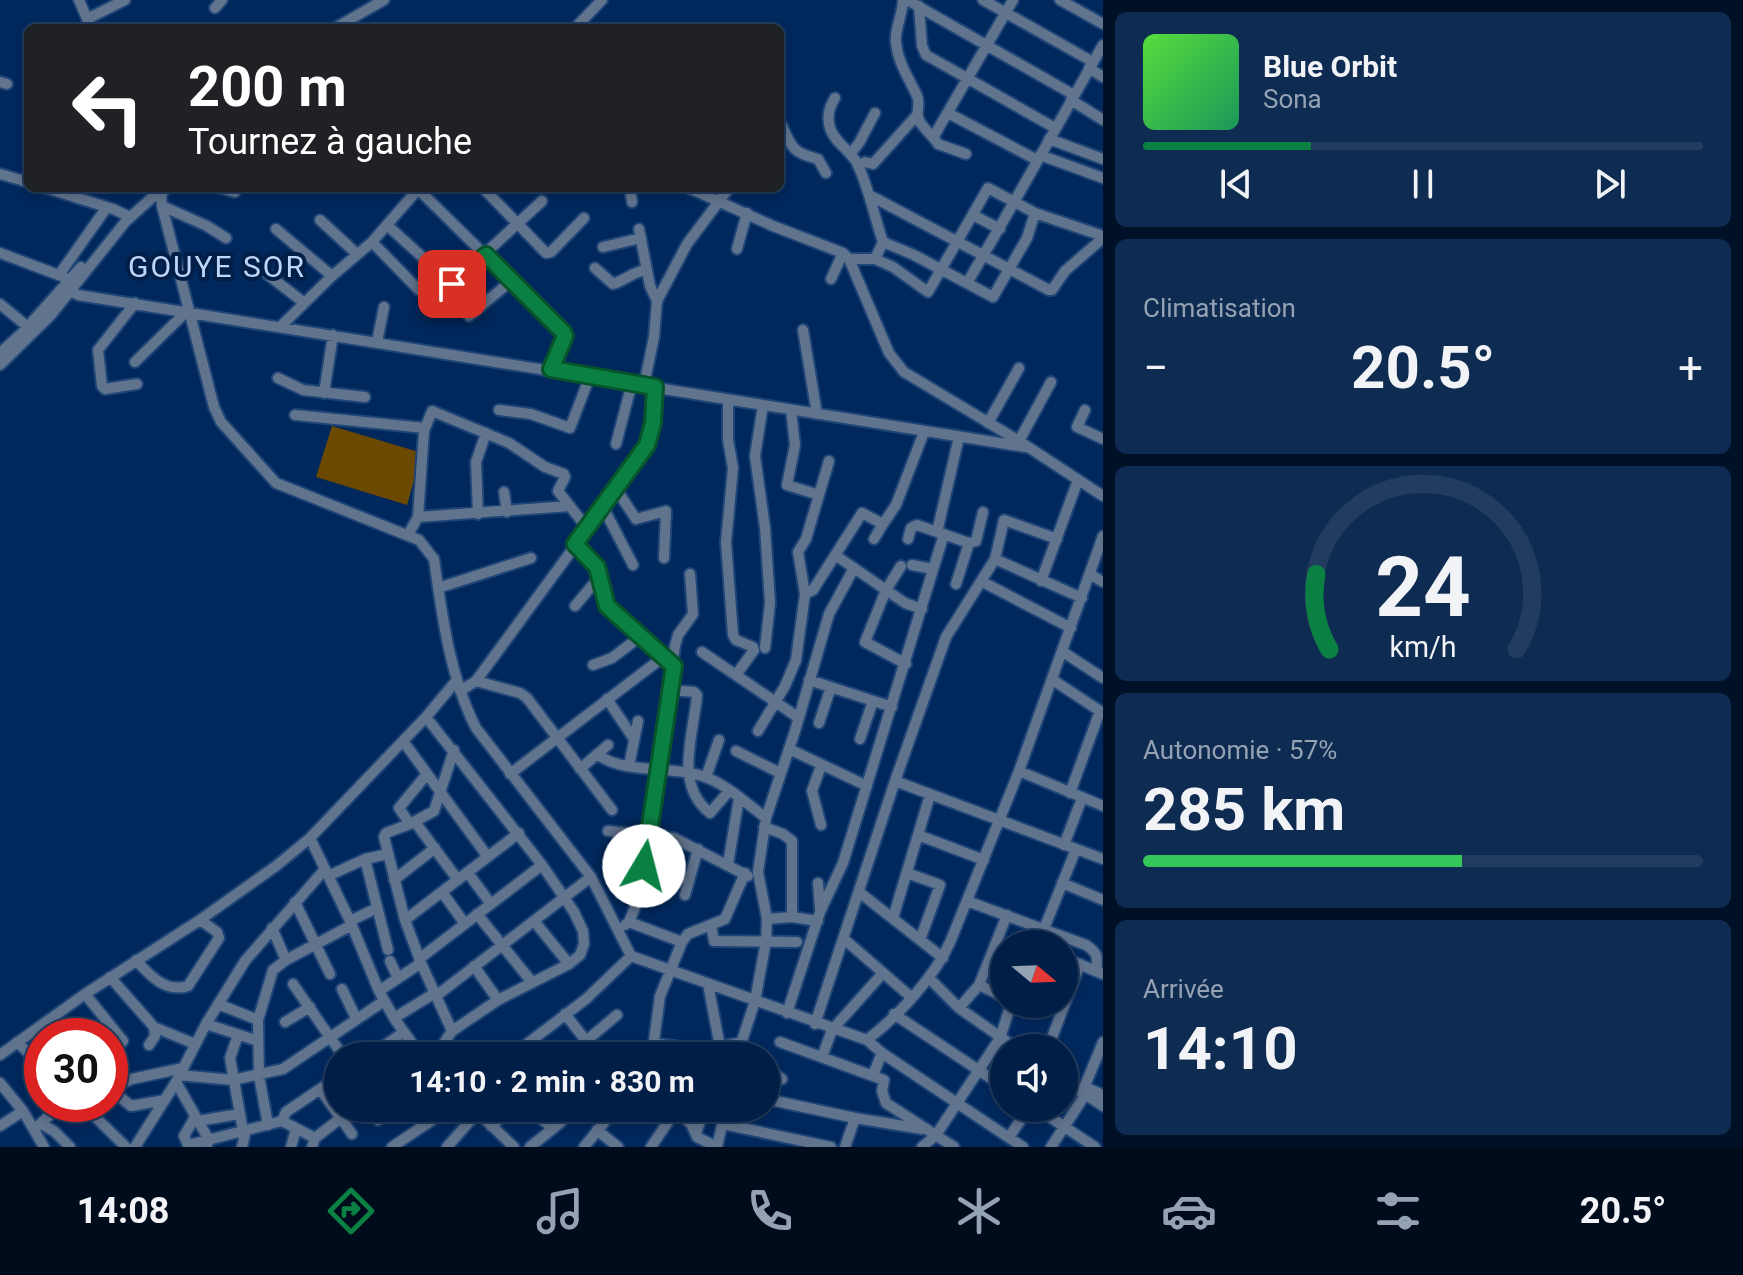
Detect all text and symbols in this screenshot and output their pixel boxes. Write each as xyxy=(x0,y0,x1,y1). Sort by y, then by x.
text: Blue Orbit xyxy=(1263,49,1397,84)
text: 200 m xyxy=(188,54,347,120)
icon: left xyxy=(56,56,160,160)
text: Sona xyxy=(1263,84,1322,114)
text: Tournez à gauche xyxy=(188,121,472,163)
icon: previous xyxy=(1214,162,1258,206)
icon: pause xyxy=(1401,162,1445,206)
icon: next xyxy=(1588,162,1632,206)
district label: GOUYE SOR xyxy=(128,249,306,284)
pin xyxy=(418,250,486,318)
icon: arrive xyxy=(430,262,474,306)
text: Climatisation xyxy=(1143,293,1296,323)
text: 20.5° xyxy=(1351,332,1495,403)
text: − xyxy=(1143,342,1168,394)
text: + xyxy=(1678,342,1703,394)
text: 24 xyxy=(1375,538,1471,635)
text: km/h xyxy=(1389,630,1457,664)
text: Autonomie · 57% xyxy=(1143,735,1337,765)
text: 285 km xyxy=(1143,774,1345,845)
position arrow xyxy=(602,824,686,908)
north arrow xyxy=(990,930,1078,1018)
map controls xyxy=(990,930,1078,1122)
text: Arrivée xyxy=(1143,974,1224,1004)
text: 14:10 xyxy=(1143,1013,1298,1084)
speed limit sign: 30 xyxy=(24,1018,128,1122)
button: sound xyxy=(990,1034,1078,1122)
text: 14:10 · 2 min · 830 m xyxy=(409,1064,695,1099)
icon: directions xyxy=(323,1183,379,1239)
icon: music xyxy=(532,1183,588,1239)
icon: phone xyxy=(742,1183,798,1239)
icon: climate xyxy=(951,1183,1007,1239)
icon: car xyxy=(1161,1183,1217,1239)
icon: filters xyxy=(1370,1183,1426,1239)
text: 14:08 xyxy=(77,1190,170,1232)
text: 20.5° xyxy=(1580,1190,1666,1232)

